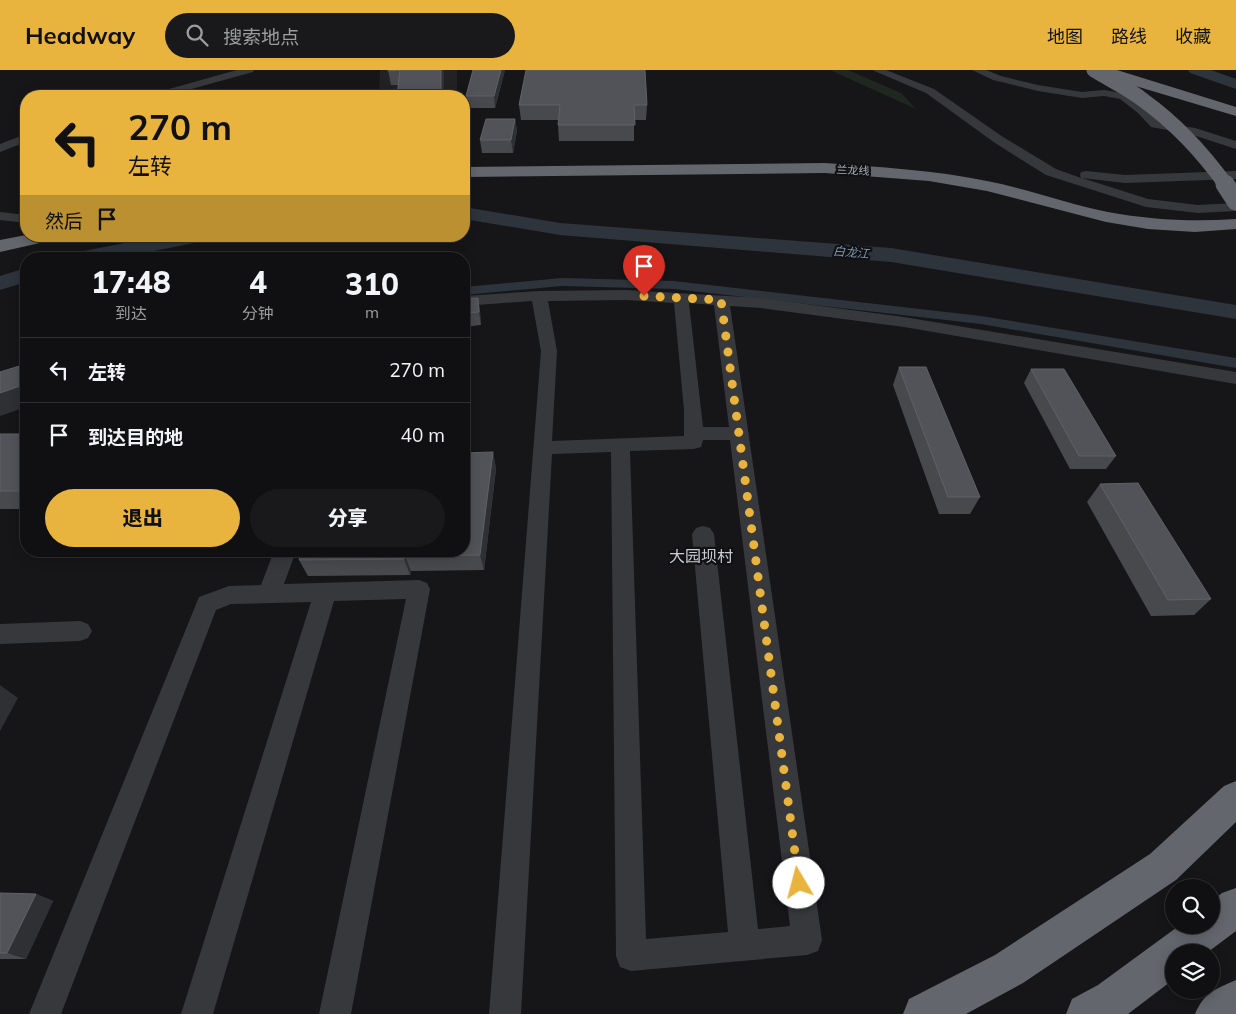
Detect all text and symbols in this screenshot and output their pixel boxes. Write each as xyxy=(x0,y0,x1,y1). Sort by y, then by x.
search box xyxy=(165,13,515,58)
text: Headway xyxy=(25,20,135,50)
icon: search xyxy=(183,21,211,49)
text: 搜索地点 xyxy=(223,25,299,49)
text: 地图 xyxy=(1047,25,1083,48)
text: 路线 xyxy=(1111,25,1147,48)
text: 收藏 xyxy=(1175,25,1211,48)
text: 270 m xyxy=(128,105,232,149)
icon: left xyxy=(45,110,110,175)
text: 左转 xyxy=(128,152,172,180)
street label: 兰龙线 xyxy=(836,162,870,178)
icon: arrive xyxy=(93,205,121,233)
text: 然后 xyxy=(45,209,83,233)
water label: 白龙江 xyxy=(832,243,872,261)
pin xyxy=(623,245,665,296)
icon: arrive xyxy=(630,252,658,280)
text: 17:48 xyxy=(91,263,171,301)
text: 4 xyxy=(249,263,267,301)
text: 310 xyxy=(345,265,399,303)
text: m xyxy=(365,302,379,322)
text: 到达 xyxy=(115,303,147,323)
text: 分钟 xyxy=(242,303,274,323)
icon: left xyxy=(45,356,73,384)
text: 270 m xyxy=(389,358,445,382)
text: 左转 xyxy=(88,360,126,384)
icon: arrive xyxy=(45,421,73,449)
text: 40 m xyxy=(401,423,445,447)
text: 到达目的地 xyxy=(88,425,183,449)
button: 退出 xyxy=(45,489,240,547)
button: 分享 xyxy=(250,489,445,547)
district label: 大园坝村 xyxy=(669,546,733,566)
position arrow xyxy=(772,856,824,908)
map controls xyxy=(1165,879,1220,999)
button: search xyxy=(1165,879,1220,934)
button: layers xyxy=(1165,944,1220,999)

